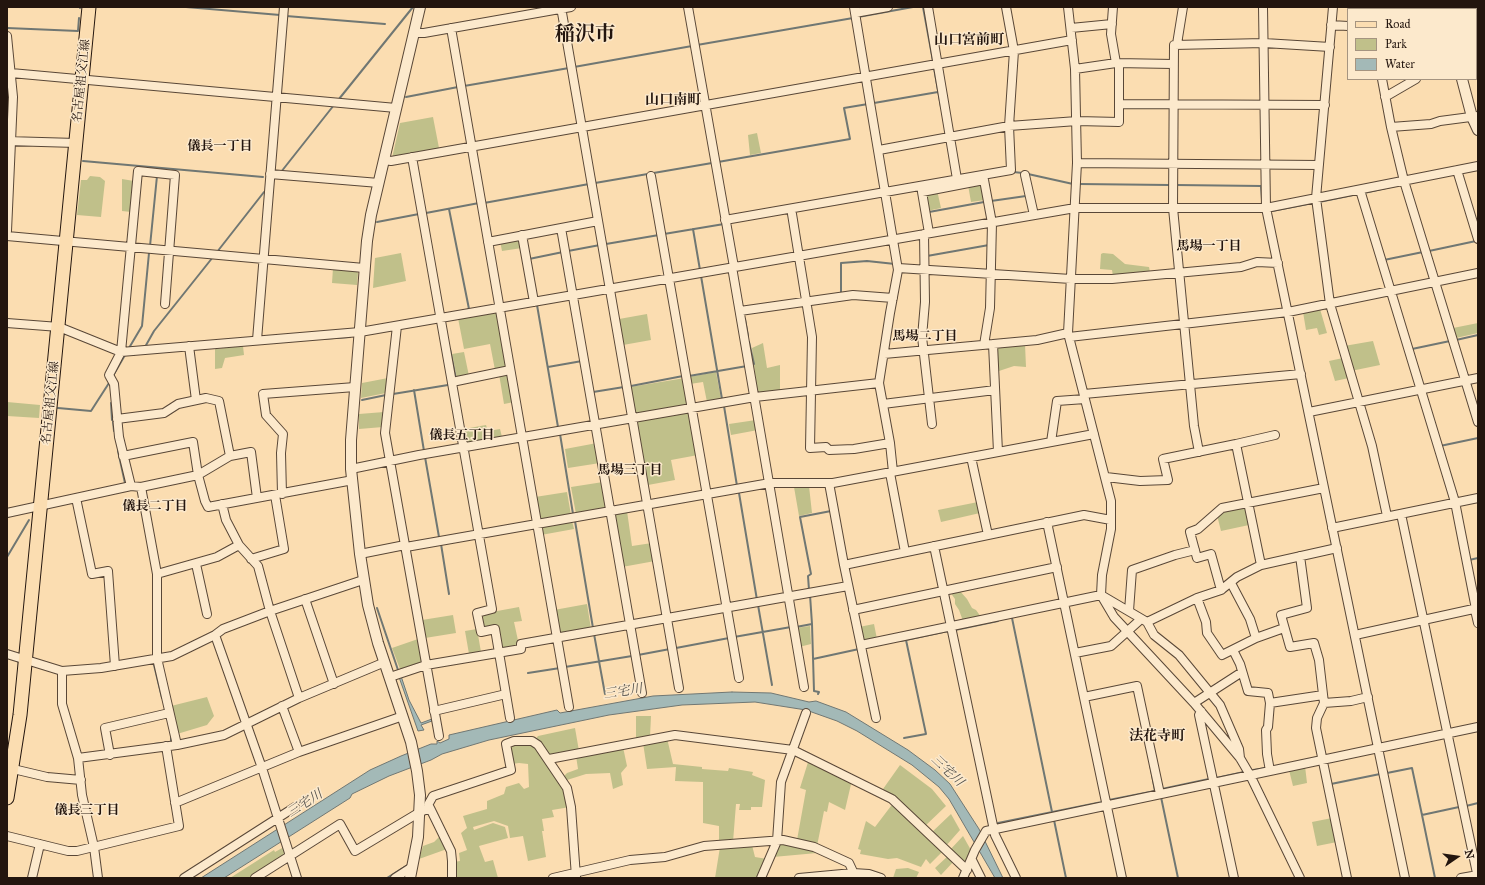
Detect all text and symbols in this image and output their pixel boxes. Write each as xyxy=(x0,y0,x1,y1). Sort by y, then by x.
legend xyxy=(1347,8,1477,80)
text: Road xyxy=(1385,17,1411,31)
district label: 稲沢市 xyxy=(555,23,615,47)
district label: 山口宮前町 xyxy=(934,33,1004,49)
text: Park xyxy=(1385,37,1407,51)
street label: 名古屋祖父江線 xyxy=(70,38,94,124)
text: Water xyxy=(1385,57,1415,71)
district label: 山口南町 xyxy=(645,93,701,109)
district label: 儀長一丁目 xyxy=(188,139,252,155)
district label: 馬場一丁目 xyxy=(1177,239,1241,255)
district label: 馬場二丁目 xyxy=(893,329,957,345)
street label: 名古屋祖父江線 xyxy=(39,360,63,446)
district label: 儀長五丁目 xyxy=(430,428,494,444)
district label: 馬場三丁目 xyxy=(598,463,662,479)
district label: 儀長二丁目 xyxy=(123,499,187,515)
water label: 三宅川 xyxy=(603,681,643,703)
district label: 法花寺町 xyxy=(1129,729,1185,745)
water label: 三宅川 xyxy=(928,752,966,790)
water label: 三宅川 xyxy=(284,787,326,821)
district label: 儀長三丁目 xyxy=(55,803,119,819)
north arrow xyxy=(1437,837,1477,877)
text: N xyxy=(1462,848,1477,860)

